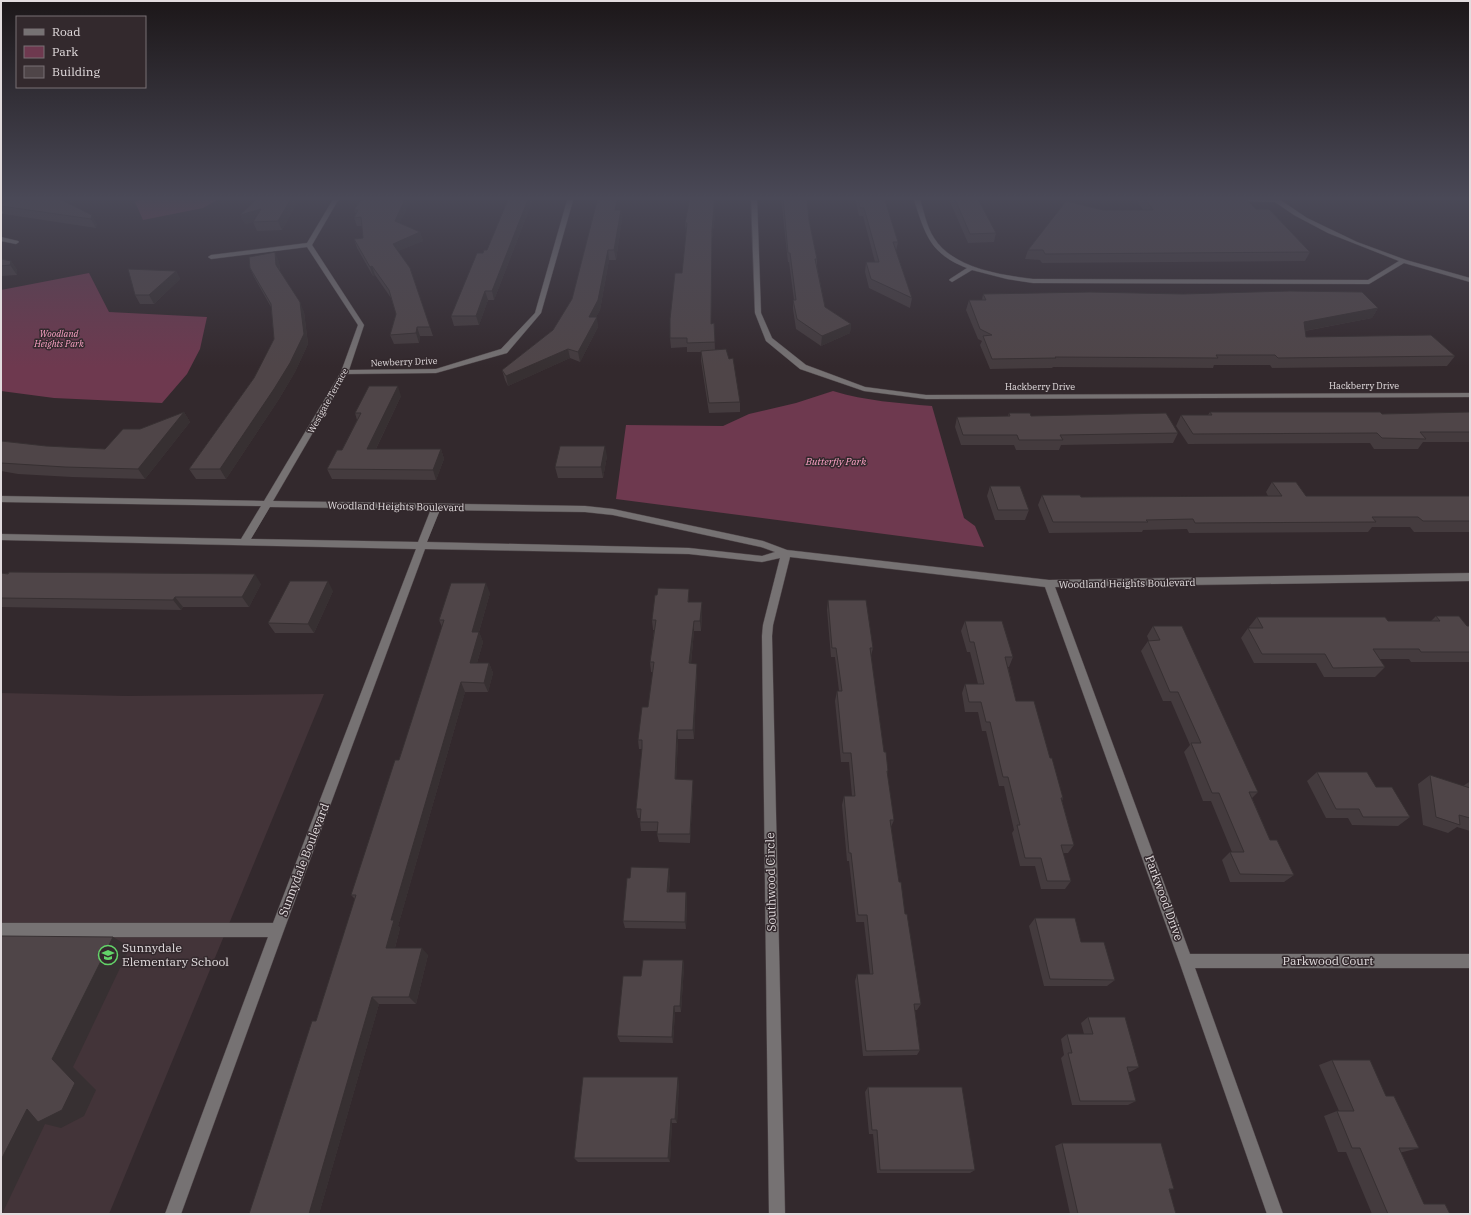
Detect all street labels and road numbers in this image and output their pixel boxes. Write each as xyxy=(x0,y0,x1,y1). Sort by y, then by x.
street label: Newberry Drive xyxy=(370,355,438,368)
street label: Westgate Terrace xyxy=(305,366,350,435)
street label: Hackberry Drive xyxy=(1329,380,1399,391)
street label: Hackberry Drive xyxy=(1005,381,1075,392)
street label: Woodland Heights Boulevard xyxy=(327,499,465,514)
street label: Woodland Heights Boulevard xyxy=(1058,576,1196,591)
street label: Sunnydale Boulevard xyxy=(275,801,332,919)
street label: Southwood Circle xyxy=(762,832,779,932)
street label: Parkwood Drive xyxy=(1142,853,1187,942)
street label: Parkwood Court xyxy=(1283,953,1373,968)

